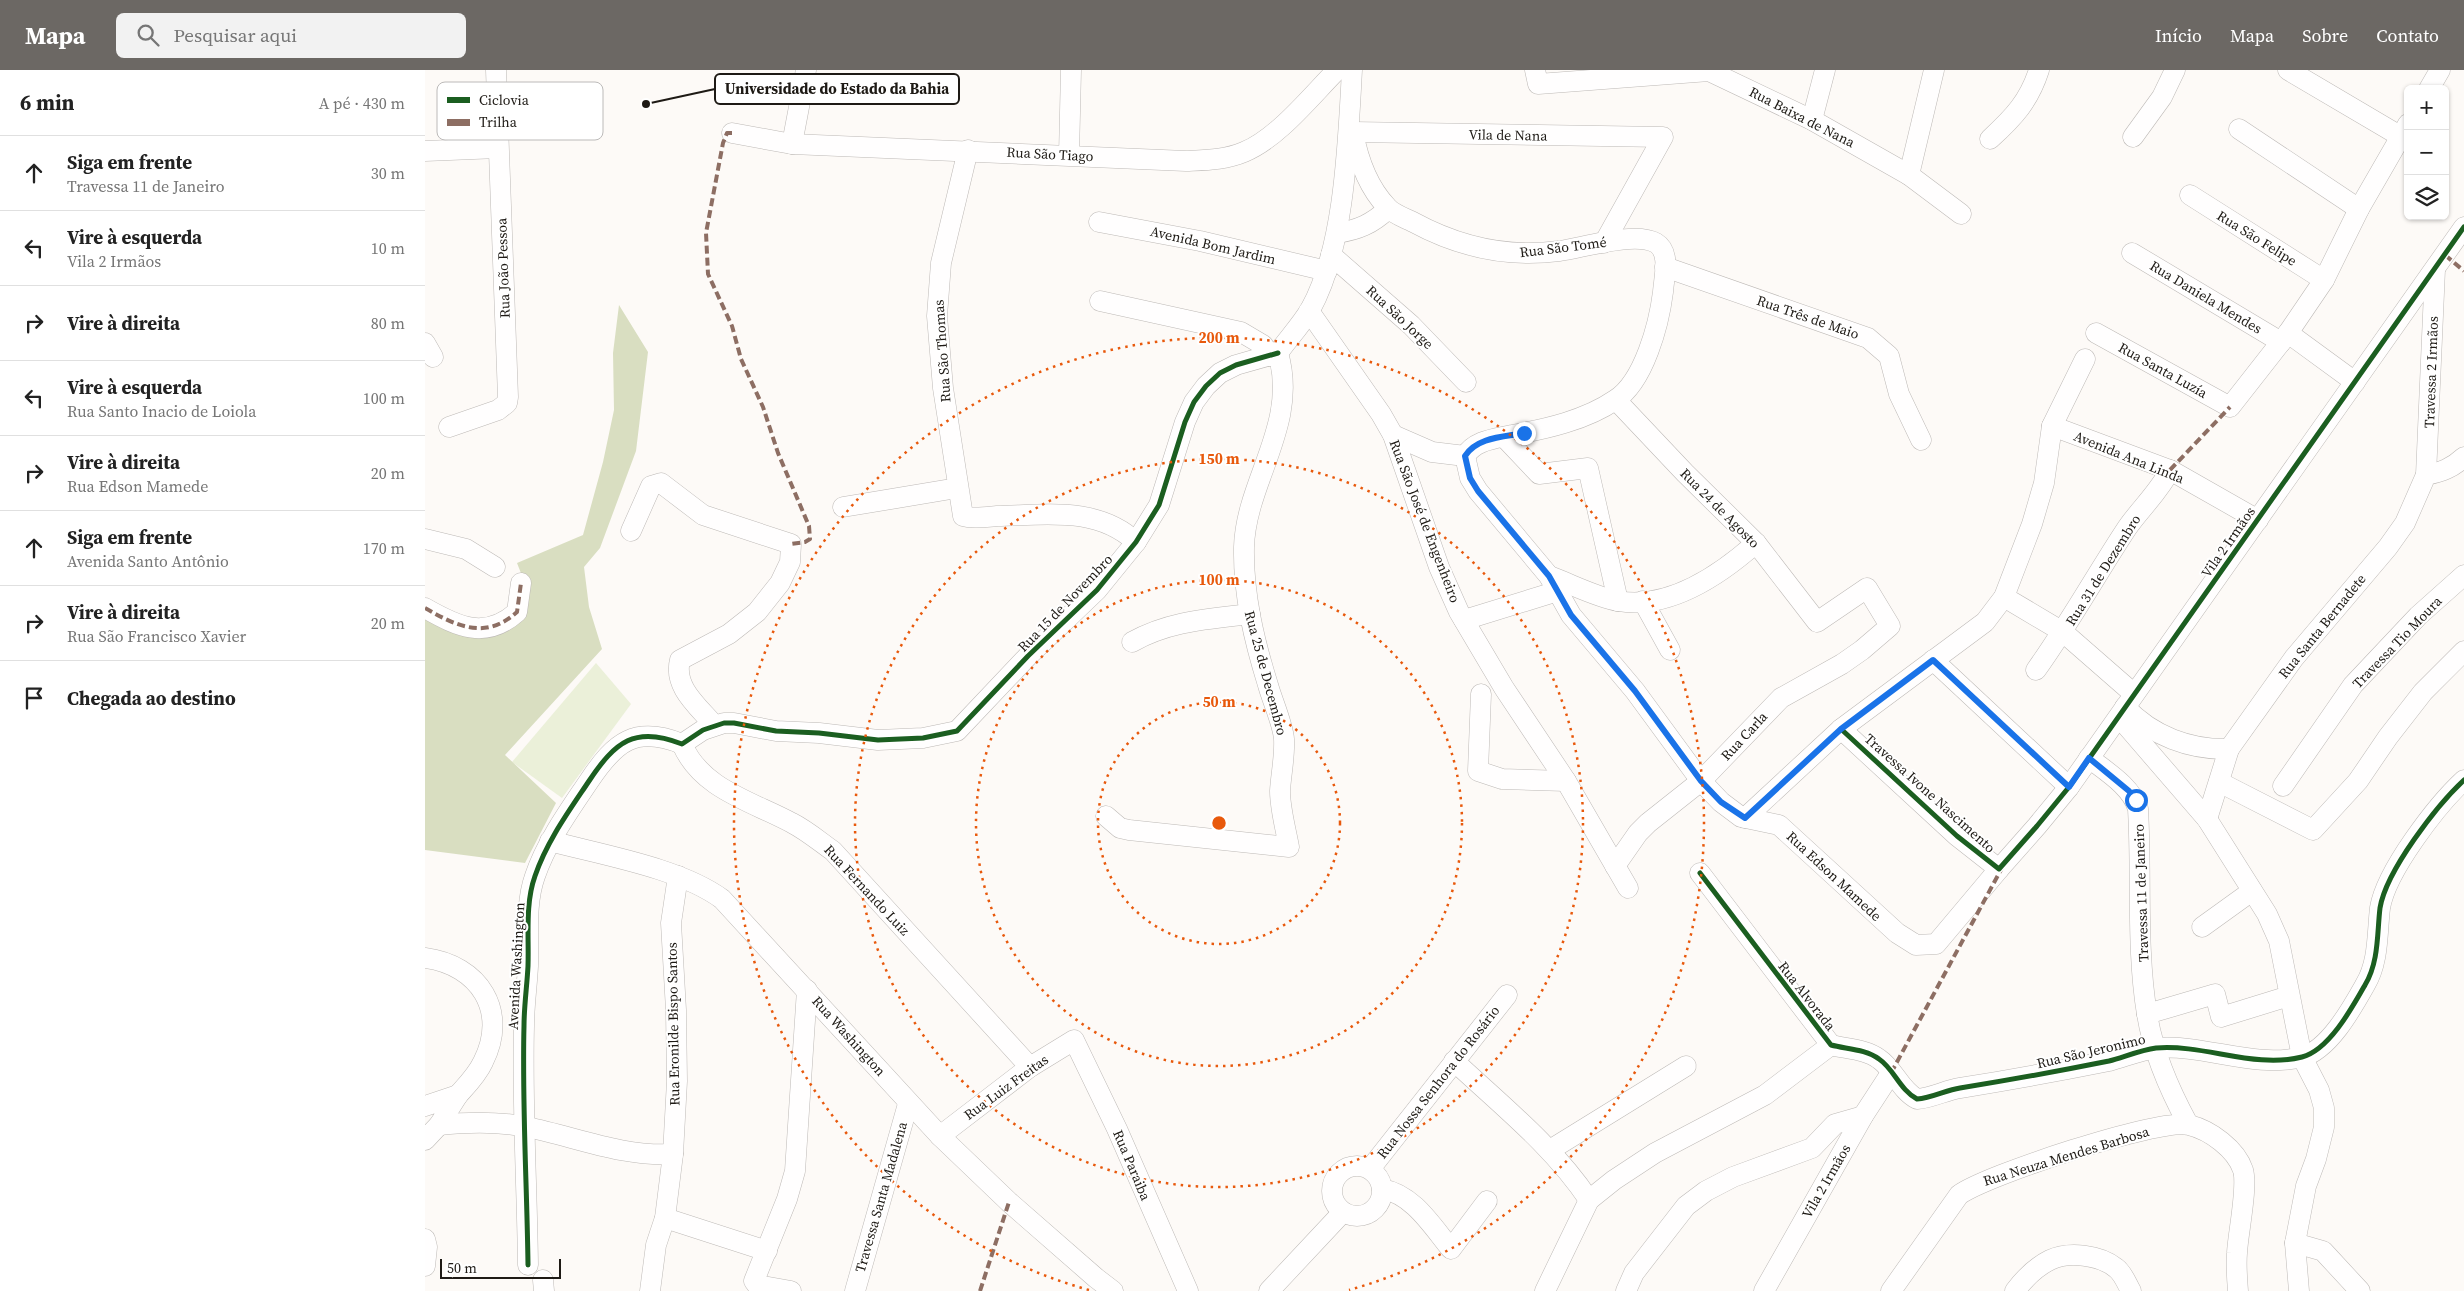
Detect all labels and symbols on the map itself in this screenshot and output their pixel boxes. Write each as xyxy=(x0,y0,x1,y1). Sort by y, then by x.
callout: Universidade do Estado da Bahia xyxy=(715,74,959,104)
text: Universidade do Estado da Bahia xyxy=(725,78,950,99)
legend xyxy=(437,82,603,140)
street label: Rua Baixa de Nana xyxy=(1746,82,1859,153)
text: Ciclovia xyxy=(479,90,530,110)
text: Trilha xyxy=(479,112,518,132)
street label: Vila de Nana xyxy=(1468,124,1548,146)
street label: Rua São Tiago xyxy=(1006,142,1094,166)
street label: Rua São Felipe xyxy=(2213,205,2301,271)
street label: Rua João Pessoa xyxy=(491,217,515,318)
street label: Avenida Bom Jardim xyxy=(1148,221,1278,269)
street label: Rua São Tomé xyxy=(1518,232,1608,262)
street label: Rua Daniela Mendes xyxy=(2146,256,2266,338)
street label: Rua São Jorge xyxy=(1362,281,1438,353)
street label: Rua Três de Maio xyxy=(1754,290,1862,344)
street label: Rua São Thomas xyxy=(928,299,956,403)
street label: Travessa 2 Irmãos xyxy=(2419,316,2443,428)
text: 200 m xyxy=(1198,327,1240,348)
street label: Rua Santa Luzía xyxy=(2115,337,2212,403)
route end xyxy=(1513,422,1536,445)
street label: Avenida Ana Linda xyxy=(2071,426,2188,489)
street label: Rua São José de Engenheiro xyxy=(1385,437,1465,606)
text: 150 m xyxy=(1198,448,1240,469)
street label: Rua 24 de Agosto xyxy=(1676,464,1765,553)
street label: Vila 2 Irmãos xyxy=(2196,502,2260,582)
street label: Rua 31 de Dezembro xyxy=(2061,510,2146,630)
street label: Rua 15 de Novembro xyxy=(1013,549,1117,656)
text: 100 m xyxy=(1198,569,1240,590)
street label: Rua Santa Bernadete xyxy=(2274,569,2370,683)
street label: Travessa Tio Moura xyxy=(2348,591,2447,693)
street label: Rua 25 de Decembro xyxy=(1240,608,1292,738)
text: 50 m xyxy=(1202,691,1236,712)
street label: Rua Carla xyxy=(1716,706,1772,765)
street label: Travessa Ivone Nascimento xyxy=(1860,729,2000,857)
route start xyxy=(2125,789,2148,812)
centre of rings xyxy=(1210,814,1228,832)
street label: Travessa 11 de Janeiro xyxy=(2129,823,2153,962)
street label: Rua Edson Mamede xyxy=(1782,827,1886,925)
street label: Rua Fernando Luiz xyxy=(820,840,915,940)
street label: Avenida Washington xyxy=(503,901,529,1030)
street label: Rua Eronilde Bispo Santos xyxy=(662,942,684,1106)
street label: Rua Alvorada xyxy=(1774,957,1841,1036)
street label: Rua Washington xyxy=(808,992,891,1081)
street label: Rua Nossa Senhora do Rosário xyxy=(1372,1001,1504,1163)
street label: Rua São Jeronimo xyxy=(2035,1029,2148,1073)
street label: Rua Luiz Freitas xyxy=(960,1049,1052,1125)
street label: Travessa Santa Madalena xyxy=(850,1118,912,1275)
street label: Rua Neuza Mendes Barbosa xyxy=(1980,1121,2152,1191)
street label: Rua Paraiba xyxy=(1108,1127,1156,1204)
street label: Vila 2 Irmãos xyxy=(1797,1140,1855,1222)
scale bar xyxy=(440,1256,561,1279)

